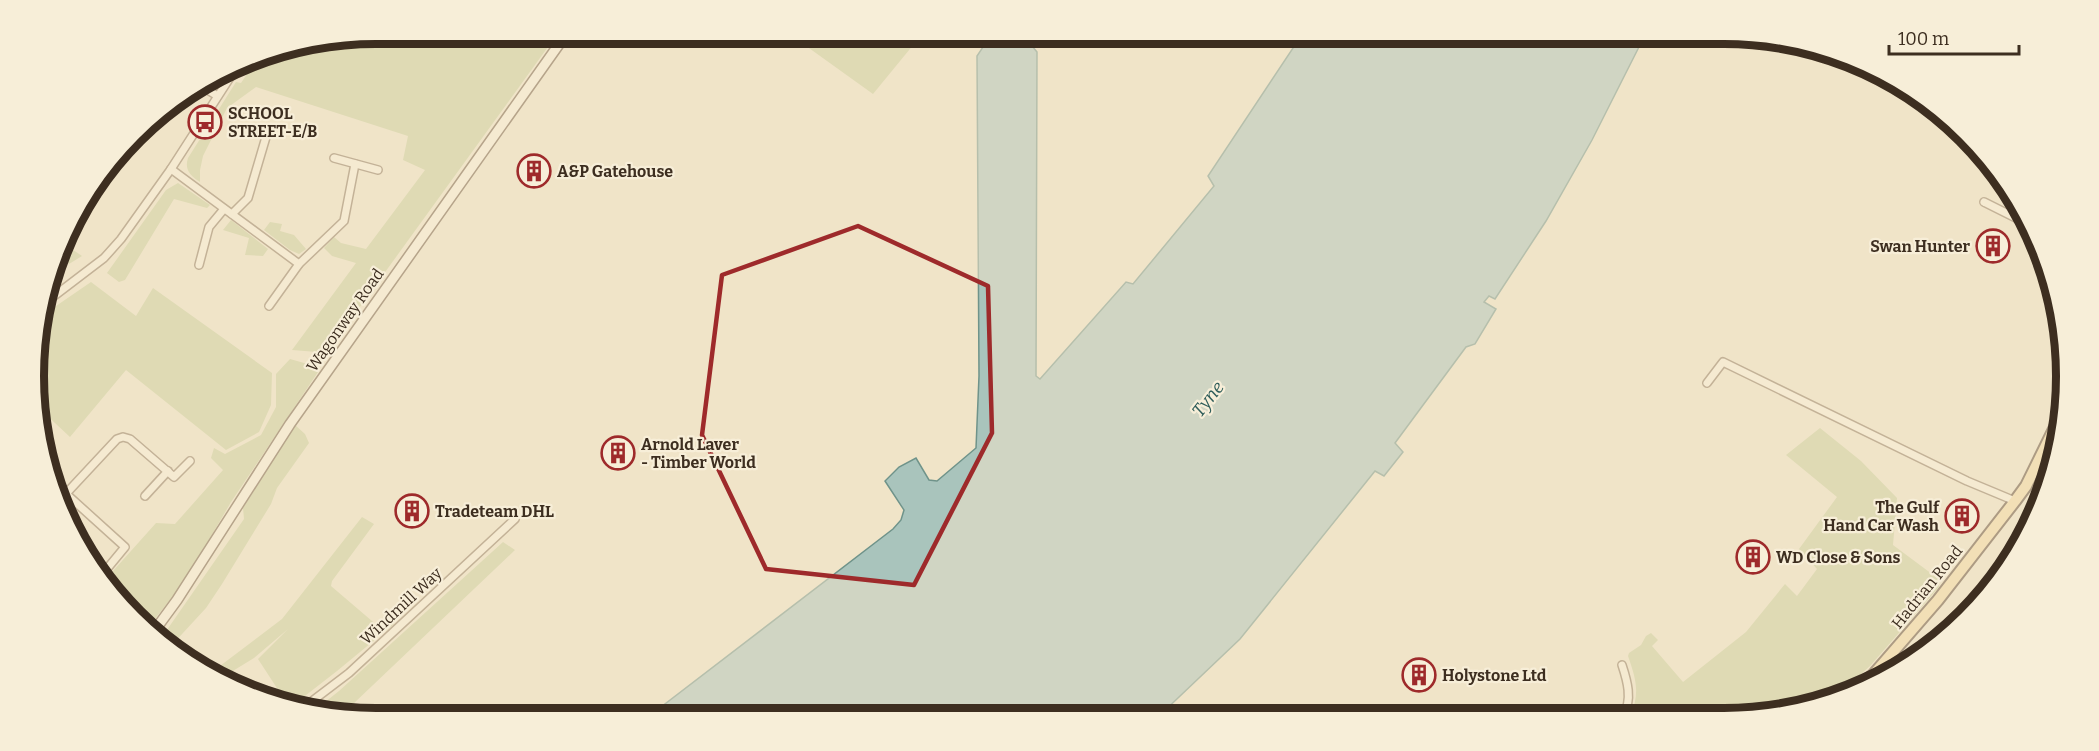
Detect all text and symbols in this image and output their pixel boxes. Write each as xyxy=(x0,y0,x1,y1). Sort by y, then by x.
scale bar xyxy=(1889,18,2020,56)
text: 100 m xyxy=(1898,28,1949,50)
bus stop icon: SCHOOL STREET-E/B xyxy=(187,104,223,140)
place label: SCHOOL STREET-E/B xyxy=(228,104,317,141)
building icon: A&P Gatehouse xyxy=(516,153,552,189)
place label: A&P Gatehouse xyxy=(557,162,673,181)
building icon: Swan Hunter xyxy=(1975,228,2011,264)
place label: Swan Hunter xyxy=(1870,237,1970,256)
street label: Wagonway Road xyxy=(302,264,388,375)
water label: Tyne xyxy=(1187,377,1229,421)
building icon: Arnold Laver - Timber World xyxy=(600,435,636,471)
place label: Arnold Laver - Timber World xyxy=(641,435,756,472)
building icon: Tradeteam DHL xyxy=(394,493,430,529)
place label: The Gulf Hand Car Wash xyxy=(1823,498,1940,535)
building icon: The Gulf Hand Car Wash xyxy=(1944,498,1980,534)
place label: Tradeteam DHL xyxy=(435,502,554,521)
building icon: WD Close & Sons xyxy=(1735,539,1771,575)
street label: Hadrian Road xyxy=(1888,541,1967,633)
place label: WD Close & Sons xyxy=(1776,548,1901,567)
street label: Windmill Way xyxy=(356,563,446,649)
building icon: Holystone Ltd xyxy=(1401,657,1437,693)
place label: Holystone Ltd xyxy=(1442,666,1547,685)

